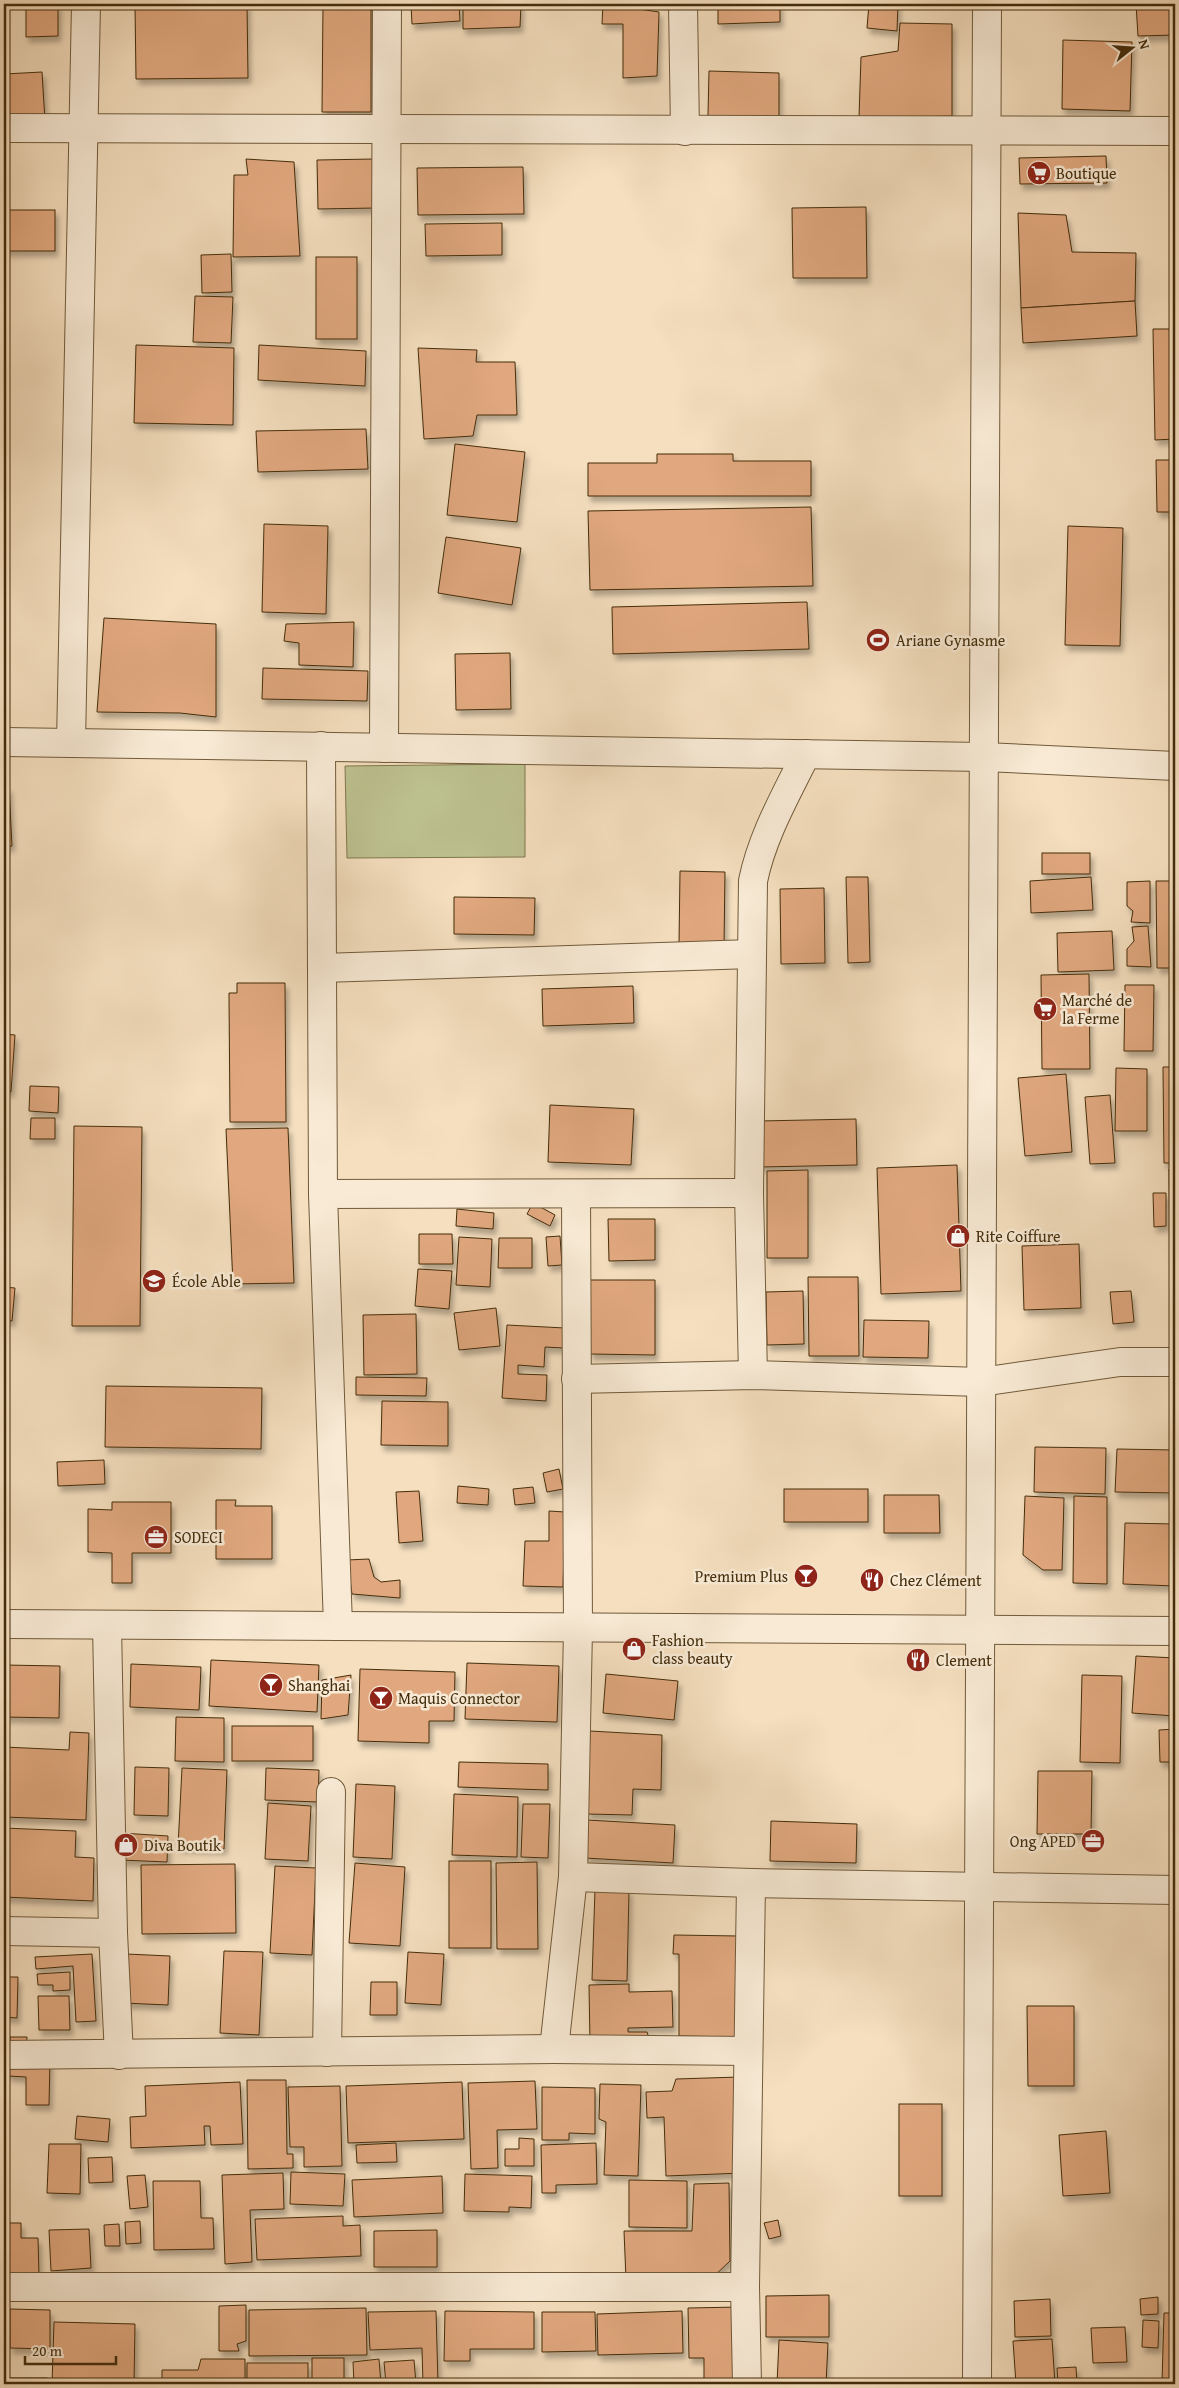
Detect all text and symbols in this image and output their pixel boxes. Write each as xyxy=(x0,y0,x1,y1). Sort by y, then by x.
north arrow xyxy=(1106,22,1156,72)
text: N xyxy=(1134,37,1156,52)
supermarket icon: Boutique xyxy=(1026,160,1052,186)
place label: Boutique xyxy=(1056,161,1117,185)
sports icon: Ariane Gynasme xyxy=(865,627,891,653)
place label: Ariane Gynasme xyxy=(896,628,1005,652)
place label: Marché de la Ferme xyxy=(1062,988,1132,1030)
supermarket icon: Marché de la Ferme xyxy=(1032,996,1058,1022)
shop icon: Rite Coiffure xyxy=(945,1223,971,1249)
place label: Rite Coiffure xyxy=(976,1224,1061,1248)
school or university icon: École Able xyxy=(141,1268,167,1294)
place label: École Able xyxy=(172,1269,241,1293)
office icon: SODECI xyxy=(143,1524,169,1550)
place label: SODECI xyxy=(174,1525,223,1549)
bar icon: Premium Plus xyxy=(793,1563,819,1589)
place label: Premium Plus xyxy=(695,1564,788,1588)
restaurant icon: Chez Clément xyxy=(859,1567,885,1593)
place label: Chez Clément xyxy=(890,1568,982,1592)
place label: Fashion class beauty xyxy=(652,1628,733,1670)
shop icon: Fashion class beauty xyxy=(621,1636,647,1662)
restaurant icon: Clement xyxy=(905,1647,931,1673)
place label: Clement xyxy=(936,1648,992,1672)
bar icon: Shanghai xyxy=(258,1672,284,1698)
place label: Shanghai xyxy=(288,1673,351,1697)
bar icon: Maquis Connector xyxy=(368,1685,394,1711)
place label: Maquis Connector xyxy=(398,1686,520,1710)
office icon: Ong APED xyxy=(1080,1828,1106,1854)
place label: Ong APED xyxy=(1010,1829,1076,1853)
shop icon: Diva Boutik xyxy=(113,1832,139,1858)
place label: Diva Boutik xyxy=(144,1833,222,1857)
scale bar xyxy=(25,2333,116,2365)
text: 20 m xyxy=(32,2340,63,2361)

